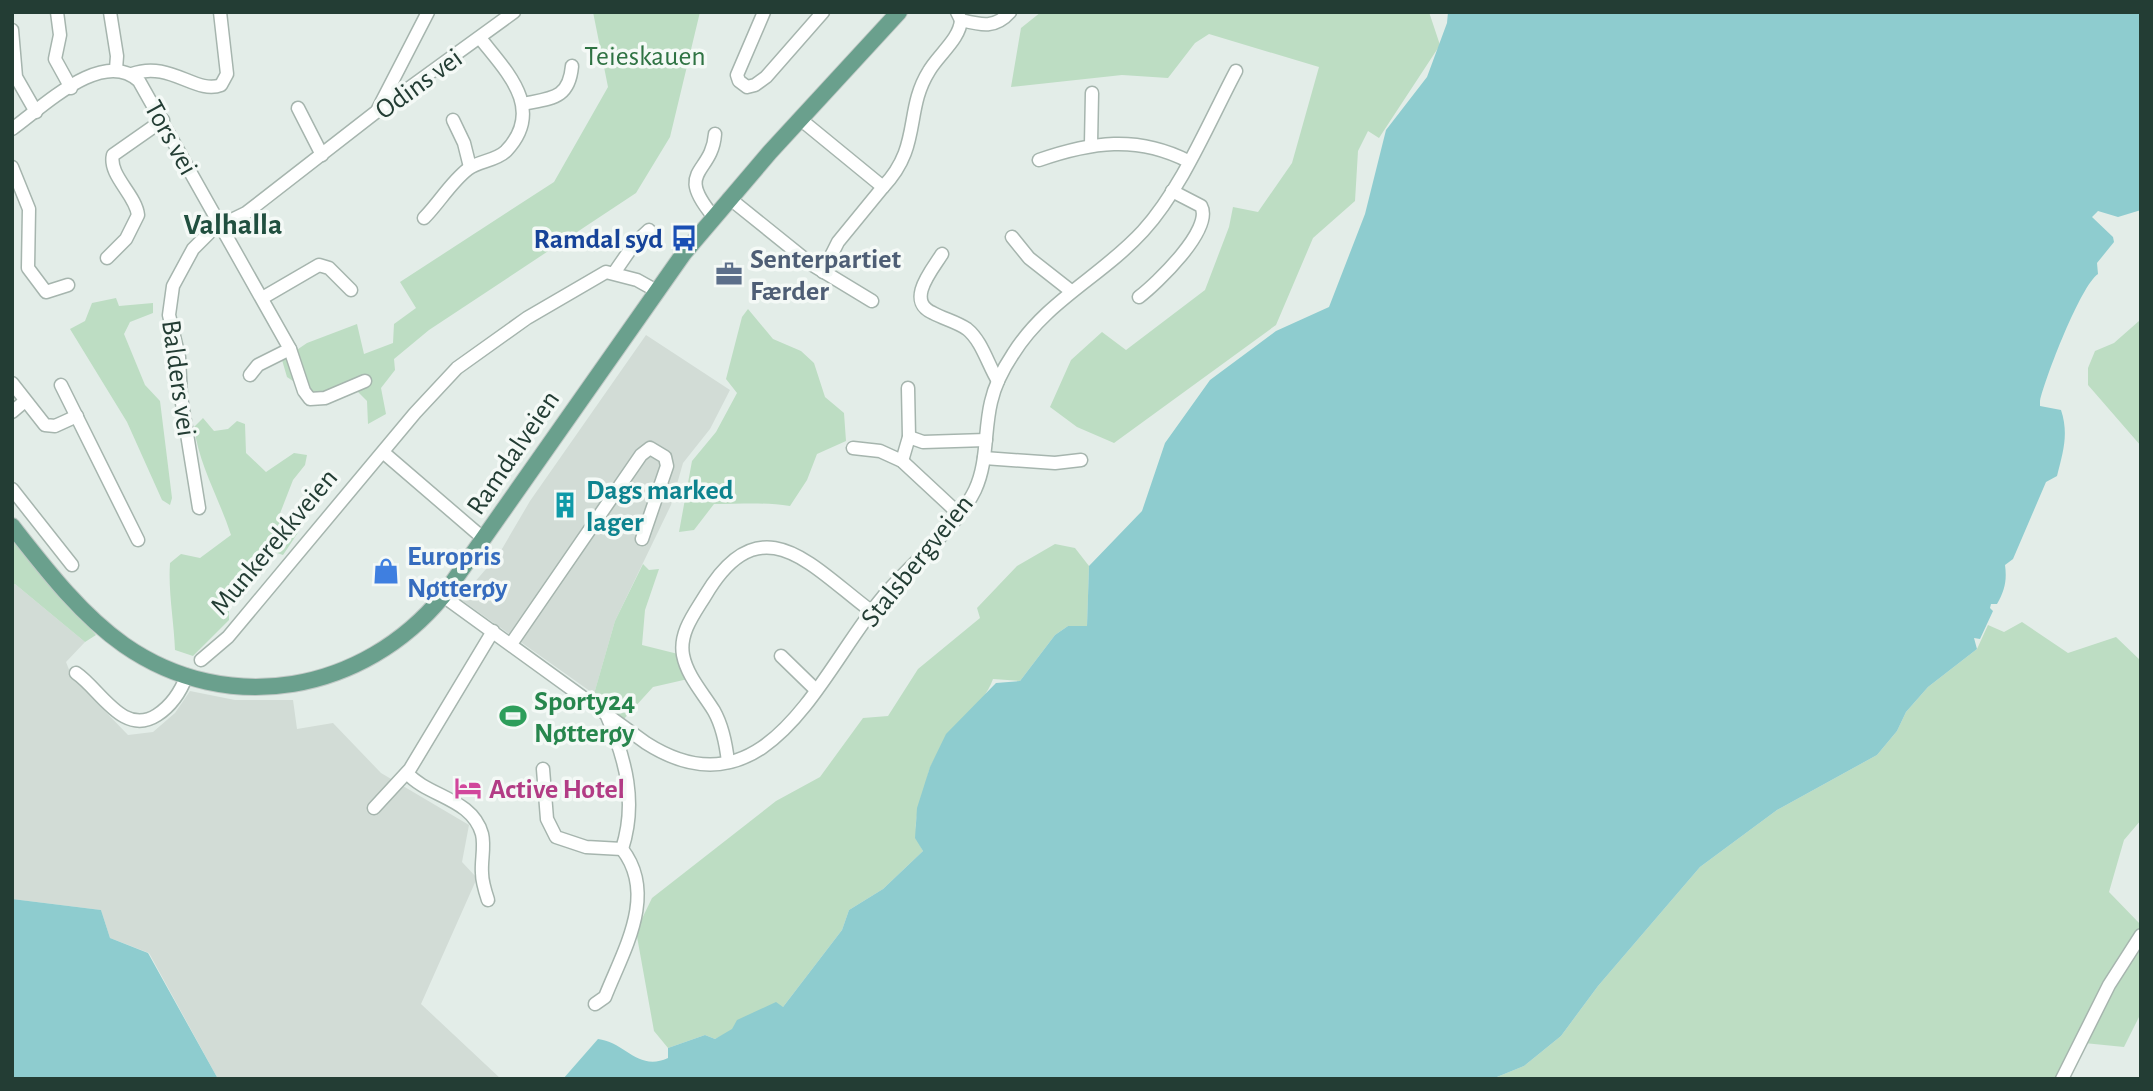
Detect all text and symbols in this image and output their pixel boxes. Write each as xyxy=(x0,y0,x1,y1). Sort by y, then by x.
park label: Teieskauen xyxy=(584,43,706,71)
street label: Odins vei xyxy=(371,44,468,125)
street label: Tors vei xyxy=(138,96,202,180)
district label: Valhalla xyxy=(184,210,282,240)
bus stop icon: Ramdal syd xyxy=(669,223,699,253)
place label: Ramdal syd xyxy=(533,226,663,254)
place label: Senterpartiet Færder xyxy=(750,246,901,306)
office icon: Senterpartiet Færder xyxy=(714,259,744,289)
street label: Balders vei xyxy=(156,318,200,438)
street label: Ramdalveien xyxy=(462,386,565,520)
street label: Munkerekkveien xyxy=(206,464,343,621)
place label: Dags marked lager xyxy=(586,477,734,537)
building icon: Dags marked lager xyxy=(550,490,580,520)
street label: Stalsbergveien xyxy=(856,490,979,633)
place label: Europris Nøtterøy xyxy=(407,543,508,603)
shop icon: Europris Nøtterøy xyxy=(371,556,401,586)
place label: Sporty24 Nøtterøy xyxy=(534,688,635,748)
sports icon: Sporty24 Nøtterøy xyxy=(498,701,528,731)
hotel icon: Active Hotel xyxy=(453,773,483,803)
place label: Active Hotel xyxy=(489,776,625,804)

